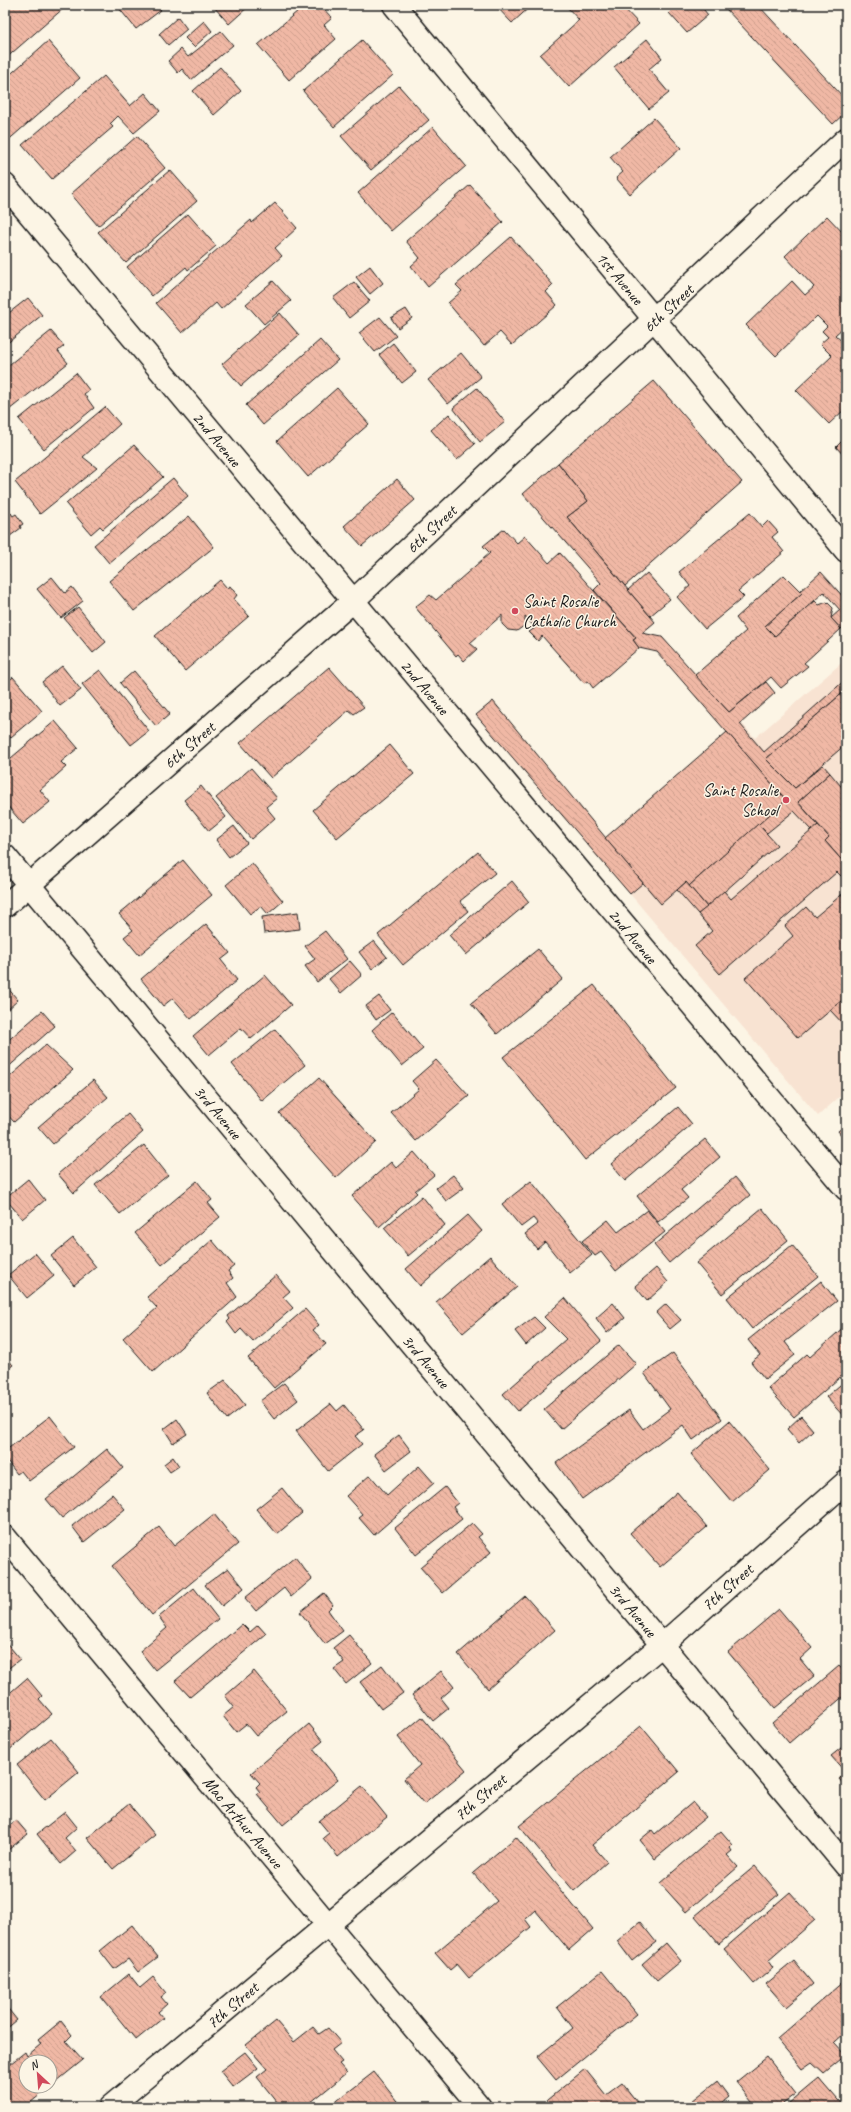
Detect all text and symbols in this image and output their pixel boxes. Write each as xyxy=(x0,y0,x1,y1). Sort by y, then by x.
street label: 1st Avenue xyxy=(592,248,649,310)
street label: 6th Street xyxy=(639,278,700,337)
street label: 2nd Avenue xyxy=(188,408,247,472)
street label: 6th Street xyxy=(402,499,463,558)
place label: Saint Rosalie Catholic Church xyxy=(523,591,617,632)
marker: Saint Rosalie Catholic Church xyxy=(510,606,520,616)
street label: 2nd Avenue xyxy=(396,656,455,720)
street label: 6th Street xyxy=(159,716,221,774)
place label: Saint Rosalie School xyxy=(703,780,781,821)
marker: Saint Rosalie School xyxy=(781,795,791,805)
street label: 2nd Avenue xyxy=(604,905,663,969)
street label: 3rd Avenue xyxy=(189,1081,247,1145)
street label: 3rd Avenue xyxy=(397,1330,455,1394)
street label: 7th Street xyxy=(697,1558,759,1616)
street label: 3rd Avenue xyxy=(604,1579,662,1643)
street label: 7th Street xyxy=(450,1768,513,1825)
street label: Mac Arthur Avenue xyxy=(198,1772,288,1874)
street label: 7th Street xyxy=(202,1976,265,2033)
north arrow xyxy=(18,2054,58,2094)
text: N xyxy=(27,2056,42,2073)

